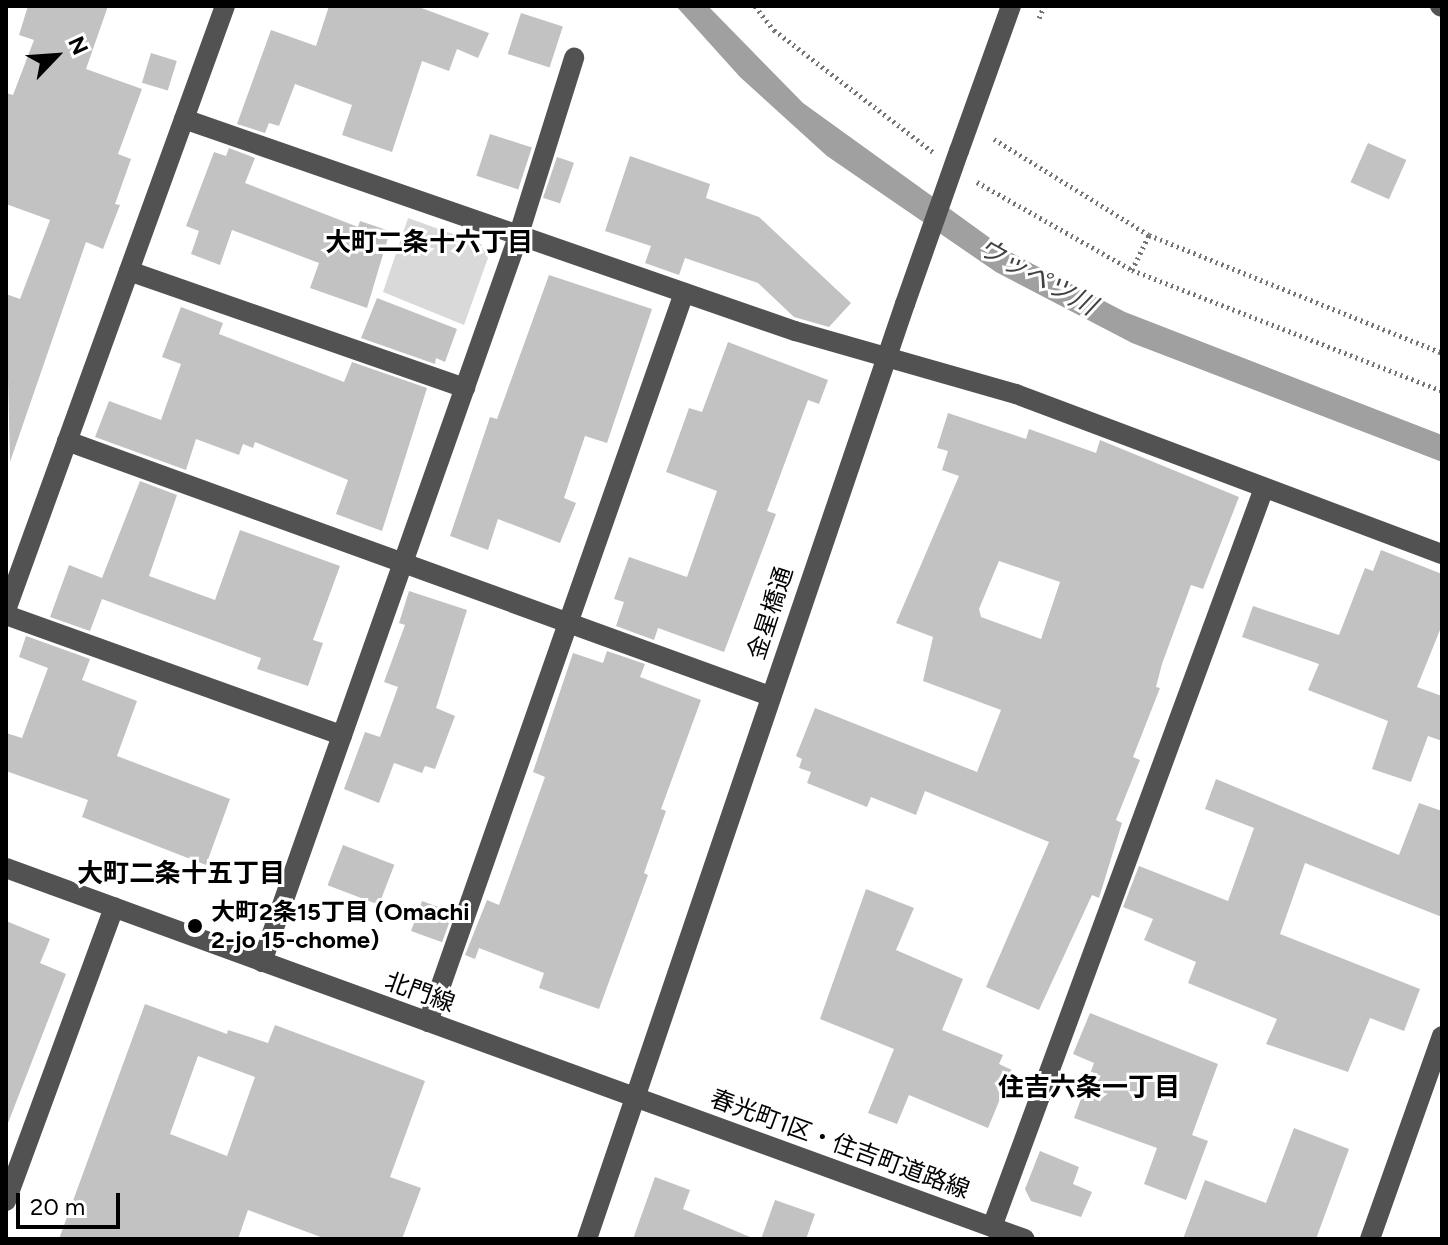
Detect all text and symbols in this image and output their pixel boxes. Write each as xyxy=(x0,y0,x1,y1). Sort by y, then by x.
north arrow xyxy=(16,16,96,96)
text: N xyxy=(62,32,94,59)
district label: 大町二条十六丁目 xyxy=(325,227,533,259)
water label: ウッペツ川 xyxy=(973,232,1101,322)
street label: 金星橋通 xyxy=(741,563,799,663)
district label: 大町二条十五丁目 xyxy=(77,858,285,890)
place label: 大町2条15丁目 (Omachi 2-jo 15-chome) xyxy=(211,898,470,954)
marker: 大町2条15丁目 (Omachi 2-jo 15-chome) xyxy=(186,917,204,935)
street label: 北門線 xyxy=(381,966,459,1018)
district label: 住吉六条一丁目 xyxy=(998,1072,1180,1104)
street label: 春光町1区・住吉町道路線 xyxy=(706,1084,974,1204)
scale bar xyxy=(20,1177,124,1227)
text: 20 m xyxy=(30,1192,85,1221)

